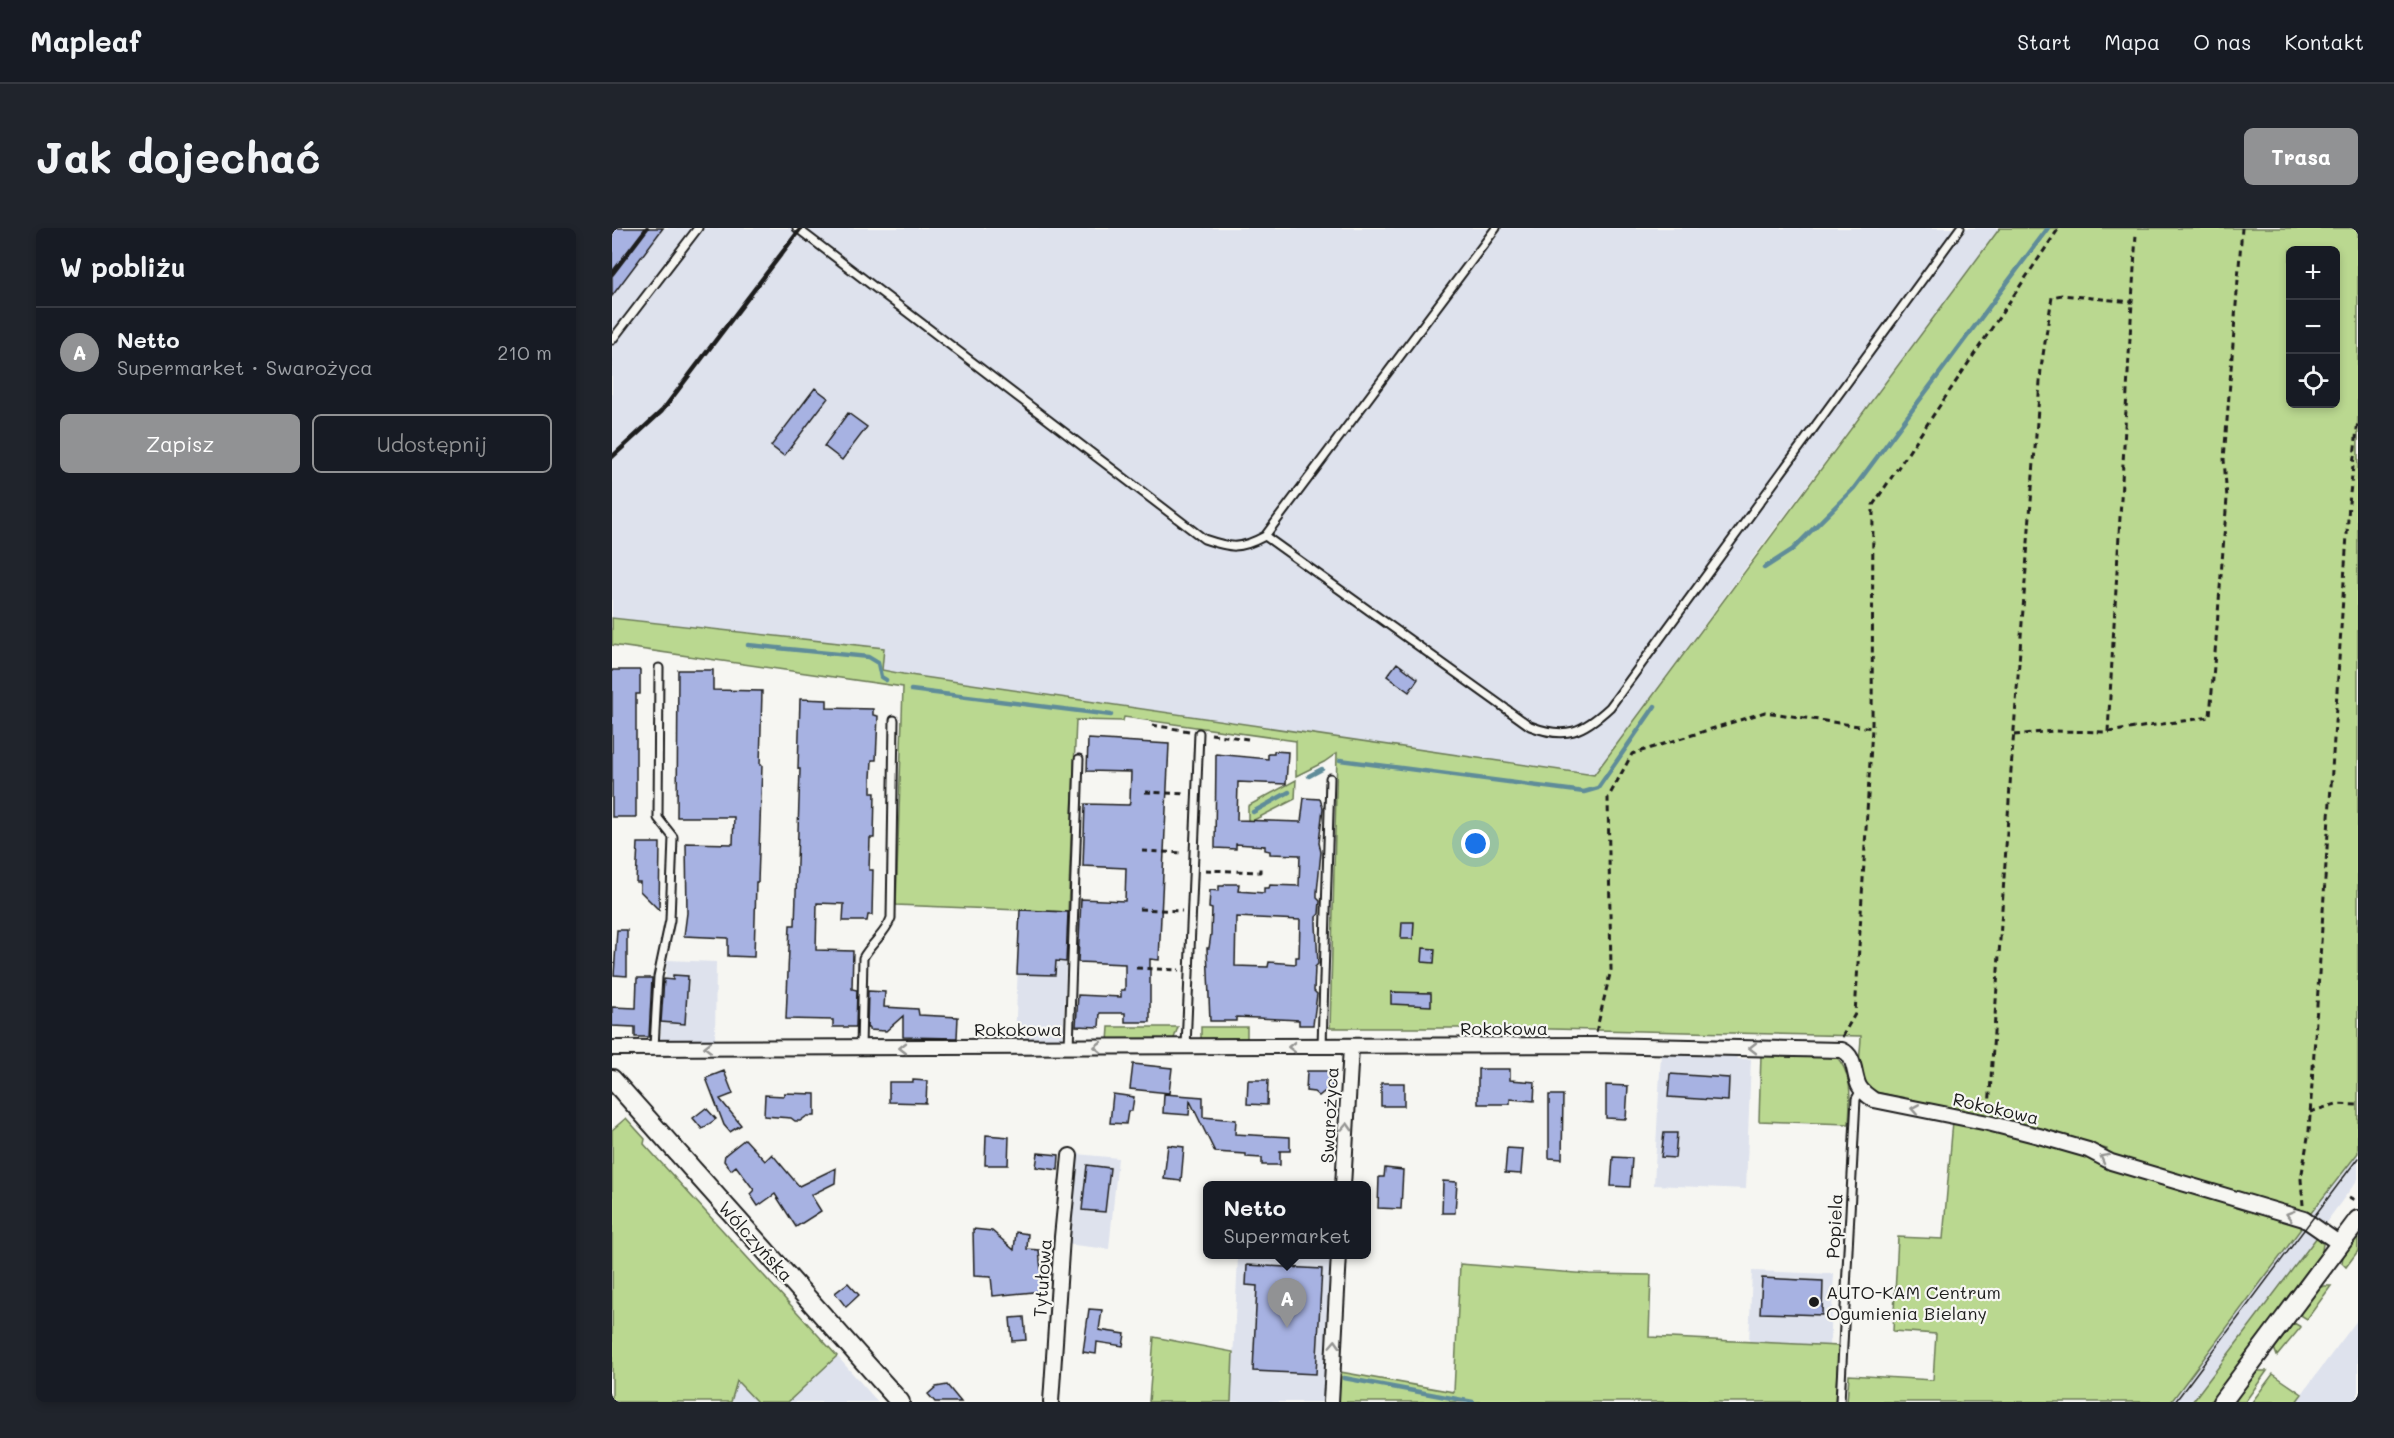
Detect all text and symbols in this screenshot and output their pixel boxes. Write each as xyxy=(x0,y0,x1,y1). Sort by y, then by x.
text: Mapleaf xyxy=(30,23,141,59)
text: Start xyxy=(2017,28,2071,55)
text: Mapa xyxy=(2104,28,2160,55)
text: O nas xyxy=(2193,28,2251,55)
text: Kontakt xyxy=(2284,28,2364,55)
button: Trasa xyxy=(2244,128,2358,185)
text: Jak dojechać xyxy=(36,129,321,184)
map controls xyxy=(2286,246,2340,408)
button: + xyxy=(2286,246,2340,300)
text: W pobliżu xyxy=(60,250,186,284)
button: − xyxy=(2286,300,2340,354)
text: Netto xyxy=(117,325,180,354)
text: A xyxy=(73,339,86,365)
text: 210 m xyxy=(497,339,552,365)
text: Supermarket · Swarożyca xyxy=(117,354,373,380)
button: locate xyxy=(2286,354,2340,408)
button: Zapisz xyxy=(60,414,300,473)
button: Udostępnij xyxy=(312,414,552,473)
your location xyxy=(1461,829,1490,858)
street label: Rokokowa xyxy=(1460,1016,1548,1040)
street label: Rokokowa xyxy=(974,1017,1062,1041)
one-way arrow xyxy=(703,1041,712,1053)
one-way arrow xyxy=(1093,1041,1102,1053)
one-way arrow xyxy=(1288,1041,1297,1053)
one-way arrow xyxy=(898,1042,907,1054)
one-way arrow xyxy=(1748,1042,1757,1054)
street label: Swarożyca xyxy=(1314,1066,1344,1164)
street label: Rokokowa xyxy=(1950,1086,2042,1130)
one-way arrow xyxy=(1911,1104,1920,1116)
one-way arrow xyxy=(1340,1123,1353,1132)
one-way arrow xyxy=(2100,1154,2110,1165)
popup xyxy=(1203,1181,1371,1259)
text: Netto xyxy=(1223,1193,1286,1222)
street label: Popiela xyxy=(1820,1193,1848,1259)
street label: Wólczyńska xyxy=(713,1196,799,1286)
one-way arrow xyxy=(2285,1210,2296,1222)
text: Supermarket xyxy=(1223,1222,1351,1248)
street label: Tytułowa xyxy=(1027,1238,1057,1318)
pin: A xyxy=(1268,1278,1306,1328)
place label: AUTO-KAM Centrum Ogumienia Bielany xyxy=(1826,1280,2001,1325)
marker: AUTO-KAM Centrum Ogumienia Bielany xyxy=(1807,1295,1821,1309)
one-way arrow xyxy=(1328,1339,1341,1348)

